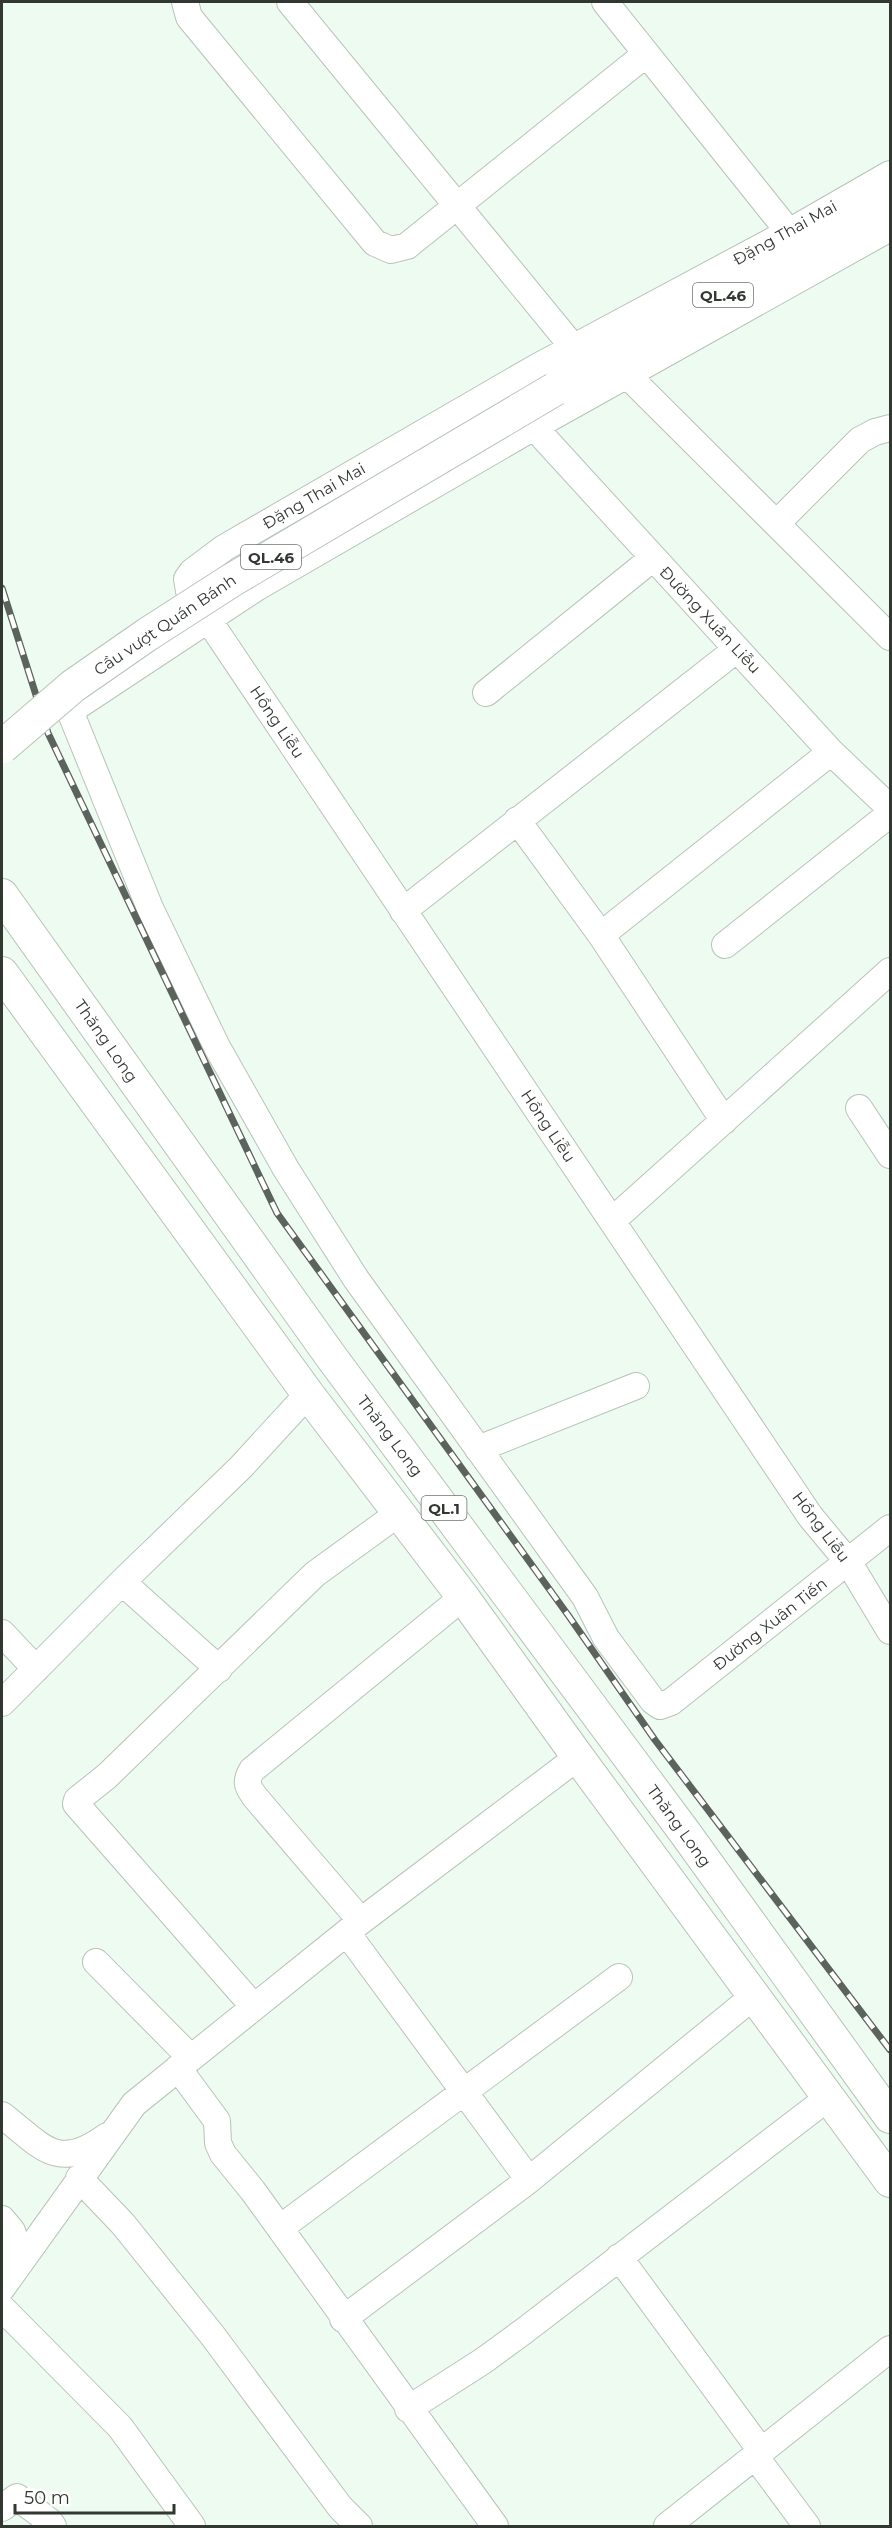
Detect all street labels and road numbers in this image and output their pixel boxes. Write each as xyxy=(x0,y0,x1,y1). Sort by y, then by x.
street label: Đặng Thai Mai xyxy=(730,197,840,269)
road number: QL.46 xyxy=(693,283,753,307)
street label: Đặng Thai Mai xyxy=(259,459,369,533)
road number: QL.46 xyxy=(241,545,301,569)
street label: Đường Xuân Liễu xyxy=(656,563,764,677)
street label: Cầu vượt Quán Bánh xyxy=(90,570,240,680)
street label: Hồng Liễu xyxy=(246,682,308,762)
street label: Thăng Long xyxy=(71,996,141,1086)
street label: Hồng Liễu xyxy=(517,1086,579,1166)
street label: Thăng Long xyxy=(353,1392,427,1480)
street label: Hồng Liễu xyxy=(788,1488,854,1566)
road number: QL.1 xyxy=(422,1496,466,1520)
street label: Đường Xuân Tiến xyxy=(709,1574,831,1674)
street label: Thăng Long xyxy=(643,1781,715,1871)

